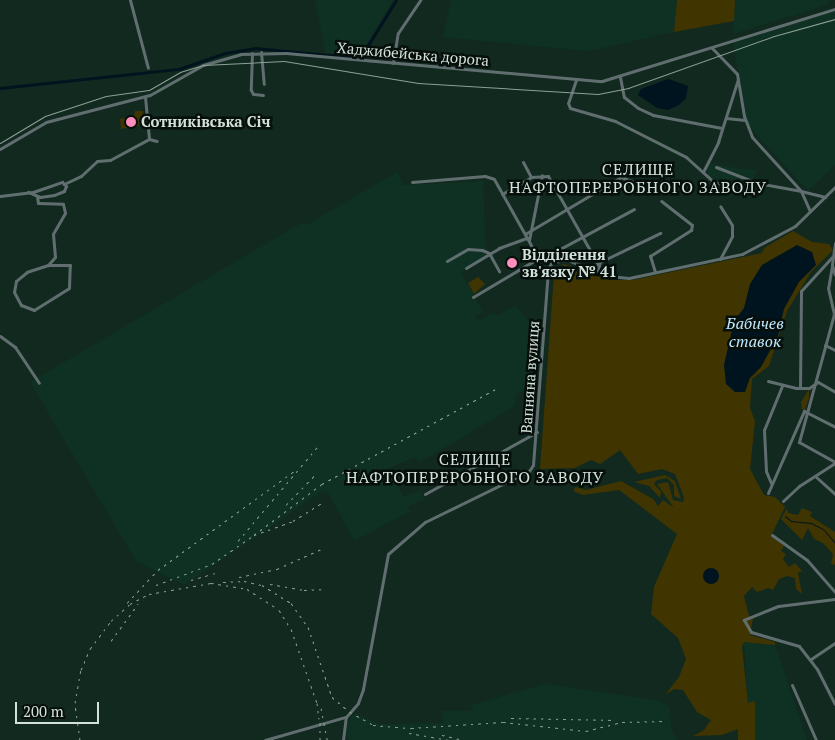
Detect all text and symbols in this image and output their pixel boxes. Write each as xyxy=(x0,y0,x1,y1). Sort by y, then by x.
street label: Хаджибейська дорога xyxy=(336,38,490,70)
place label: Сотниківська Січ xyxy=(141,113,271,131)
marker: Сотниківська Січ xyxy=(125,116,137,128)
district label: СЕЛИЩЕ НАФТОПЕРЕРОБНОГО ЗАВОДУ xyxy=(506,159,770,197)
place label: Відділення зв'язку № 41 xyxy=(522,245,617,280)
marker: Відділення зв'язку № 41 xyxy=(506,257,518,269)
water label: Бабичев ставок xyxy=(726,313,784,351)
street label: Вапняна вулиця xyxy=(517,320,543,434)
district label: СЕЛИЩЕ НАФТОПЕРЕРОБНОГО ЗАВОДУ xyxy=(343,449,607,487)
scale bar xyxy=(18,692,101,724)
text: 200 m xyxy=(23,701,64,721)

